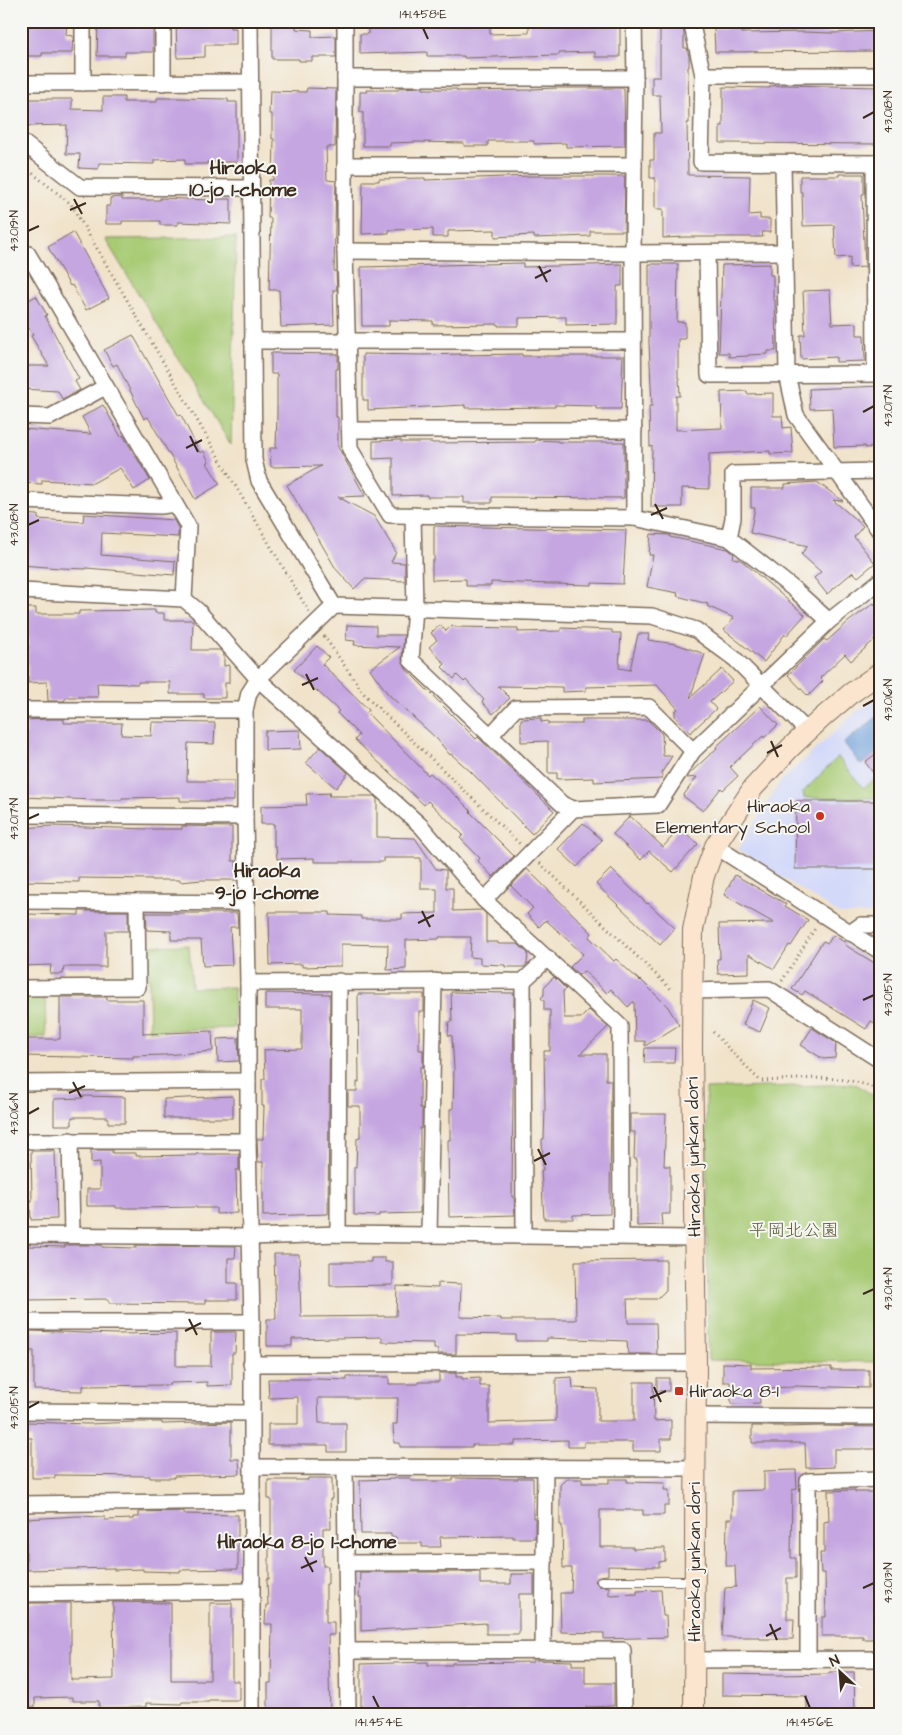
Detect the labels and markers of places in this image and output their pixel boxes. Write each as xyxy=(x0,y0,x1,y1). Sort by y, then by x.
place label: Hiraoka Elementary School xyxy=(656,794,810,841)
marker: Hiraoka Elementary School xyxy=(814,810,826,822)
place label: Hiraoka 8-1 xyxy=(689,1379,779,1404)
marker: Hiraoka 8-1 xyxy=(673,1385,685,1397)

